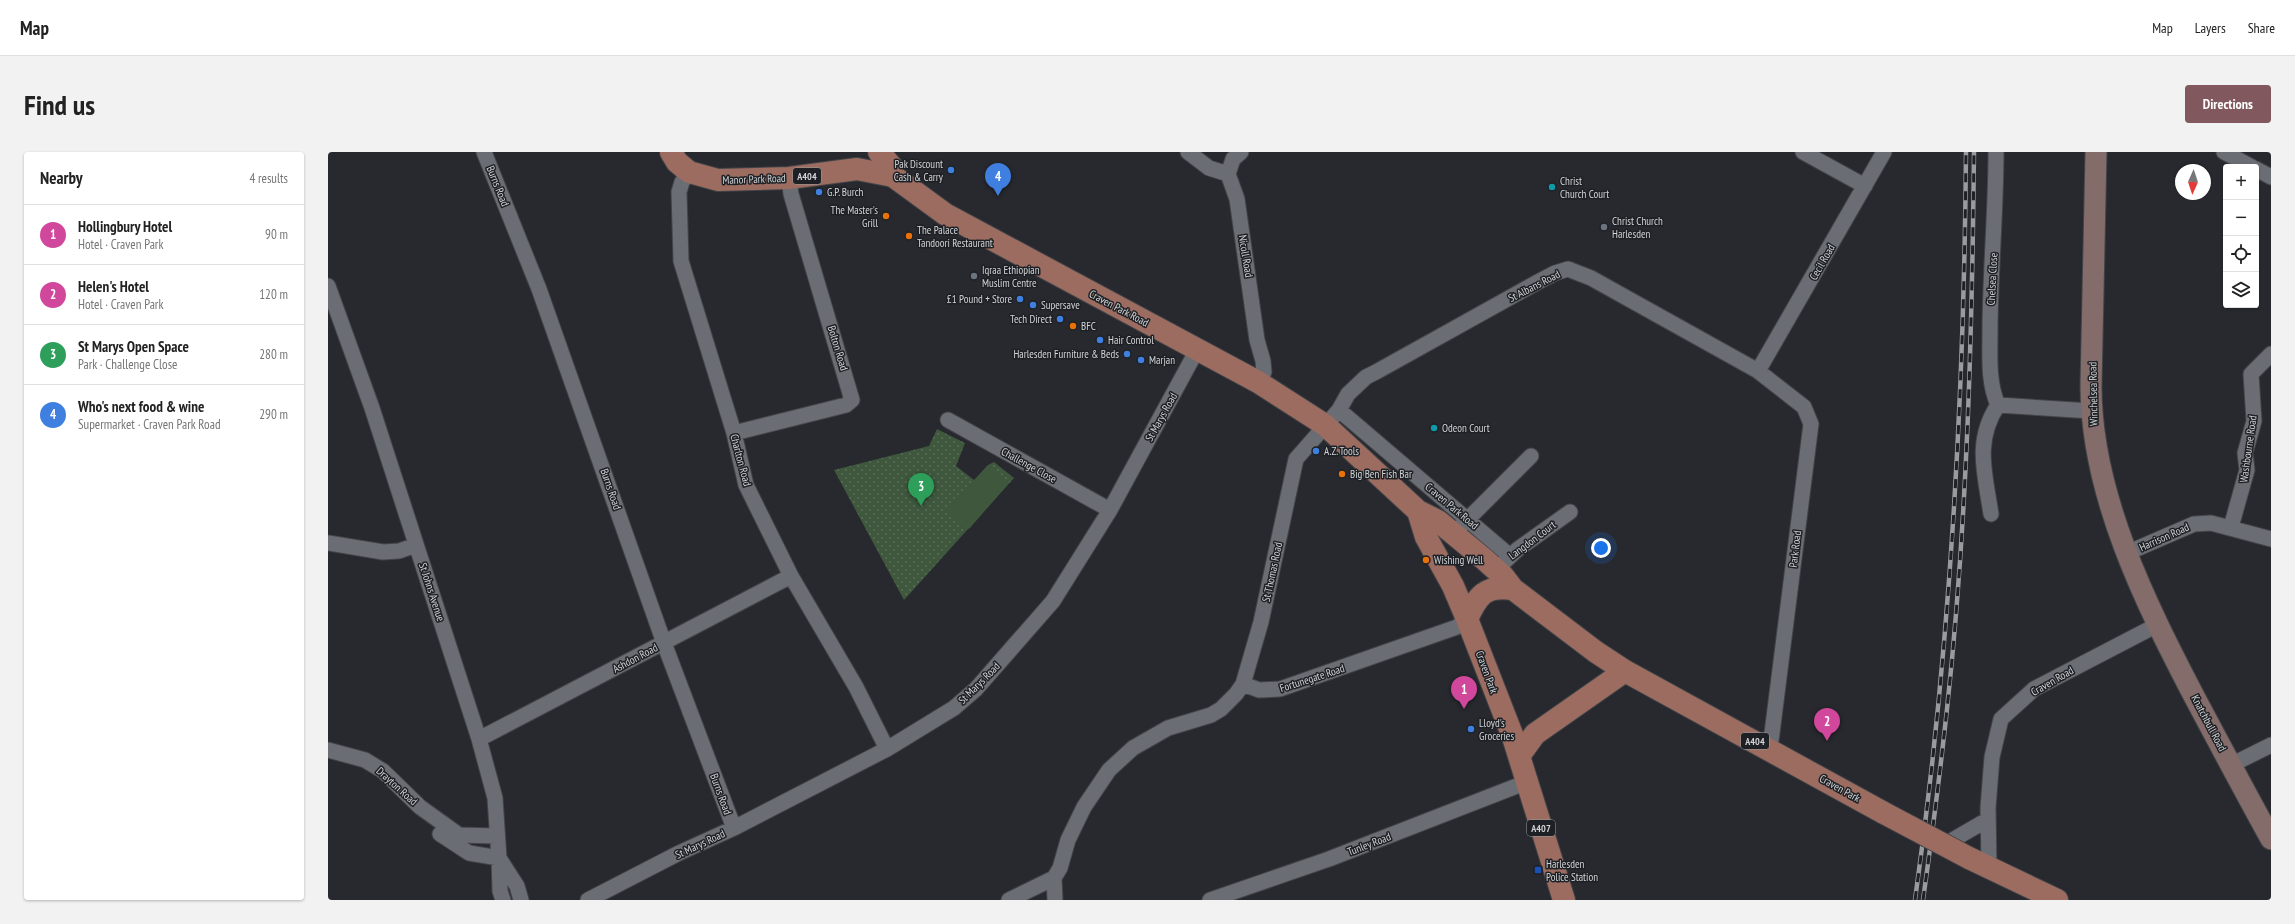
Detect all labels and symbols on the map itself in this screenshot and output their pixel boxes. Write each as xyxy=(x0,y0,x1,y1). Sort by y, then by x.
place label: Pak Discount Cash & Carry xyxy=(894,157,944,184)
pin: 4 xyxy=(985,163,1011,196)
street label: Burns Road xyxy=(484,164,513,209)
north arrow xyxy=(2175,164,2211,200)
marker: Pak Discount Cash & Carry xyxy=(946,165,956,175)
road number: A404 xyxy=(793,168,821,184)
street label: Manor Park Road xyxy=(722,171,786,187)
place label: Christ Church Court xyxy=(1560,174,1609,201)
marker: Christ Church Court xyxy=(1547,182,1557,192)
place label: G.P. Burch xyxy=(827,185,864,199)
marker: G.P. Burch xyxy=(814,187,824,197)
place label: The Master's Grill xyxy=(831,203,878,230)
marker: The Master's Grill xyxy=(881,211,891,221)
place label: Christ Church Harlesden xyxy=(1612,214,1663,241)
marker: Christ Church Harlesden xyxy=(1599,222,1609,232)
place label: The Palace Tandoori Restaurant xyxy=(917,223,993,250)
marker: The Palace Tandoori Restaurant xyxy=(904,231,914,241)
street label: Nicoll Road xyxy=(1236,234,1256,279)
street label: Cecil Road xyxy=(1806,241,1838,282)
street label: Chelsea Close xyxy=(1984,252,2000,306)
place label: Iqraa Ethiopian Muslim Centre xyxy=(982,263,1040,290)
street label: St Albans Road xyxy=(1506,267,1562,305)
marker: Iqraa Ethiopian Muslim Centre xyxy=(969,271,979,281)
street label: Craven Park Road xyxy=(1087,286,1151,330)
place label: £1 Pound + Store xyxy=(947,292,1012,306)
marker: £1 Pound + Store xyxy=(1015,294,1025,304)
place label: Supersave xyxy=(1041,298,1080,312)
marker: Supersave xyxy=(1028,300,1038,310)
place label: Tech Direct xyxy=(1010,312,1052,326)
marker: Tech Direct xyxy=(1055,314,1065,324)
place label: BFC xyxy=(1081,319,1096,333)
marker: BFC xyxy=(1068,321,1078,331)
street label: Bolton Road xyxy=(825,324,852,372)
place label: Hair Control xyxy=(1108,333,1154,347)
marker: Hair Control xyxy=(1095,335,1105,345)
place label: Harlesden Furniture & Beds xyxy=(1013,347,1119,361)
marker: Harlesden Furniture & Beds xyxy=(1122,349,1132,359)
place label: Marjan xyxy=(1149,353,1175,367)
marker: Marjan xyxy=(1136,355,1146,365)
street label: Winchelsea Road xyxy=(2085,362,2101,426)
street label: St Marys Road xyxy=(1142,390,1180,444)
street label: Washbourne Road xyxy=(2236,414,2260,484)
place label: Odeon Court xyxy=(1442,421,1490,435)
marker: Odeon Court xyxy=(1429,423,1439,433)
street label: Charlton Road xyxy=(727,432,755,488)
street label: Challenge Close xyxy=(999,444,1059,486)
place label: A.Z. Tools xyxy=(1324,444,1359,458)
marker: A.Z. Tools xyxy=(1311,446,1321,456)
street label: Burns Road xyxy=(597,467,625,512)
place label: Big Ben Fish Bar xyxy=(1350,467,1412,481)
marker: Big Ben Fish Bar xyxy=(1337,469,1347,479)
pin: 3 xyxy=(908,473,934,506)
street label: Craven Park Road xyxy=(1422,480,1482,533)
street label: Langdon Court xyxy=(1506,518,1558,562)
street label: Harrison Road xyxy=(2137,520,2191,554)
street label: Park Road xyxy=(1786,529,1804,568)
your location xyxy=(1591,538,1611,558)
street label: St Thomas Road xyxy=(1259,541,1285,603)
place label: Wishing Well xyxy=(1434,553,1484,567)
marker: Wishing Well xyxy=(1421,555,1431,565)
street label: St Johns Avenue xyxy=(416,561,448,623)
street label: Ashdon Road xyxy=(610,640,660,676)
street label: Craven Park xyxy=(1473,649,1501,696)
street label: St Marys Road xyxy=(955,659,1003,707)
street label: Fortunegate Road xyxy=(1278,661,1346,695)
street label: Craven Road xyxy=(2028,663,2076,699)
pin: 1 xyxy=(1451,676,1477,709)
street label: Knatchbull Road xyxy=(2188,692,2230,754)
pin: 2 xyxy=(1814,708,1840,741)
place label: Lloyd's Groceries xyxy=(1479,716,1514,743)
marker: Lloyd's Groceries xyxy=(1466,724,1476,734)
road number: A404 xyxy=(1741,733,1769,749)
street label: Drayton Road xyxy=(373,764,421,808)
street label: Craven Park xyxy=(1817,771,1864,805)
street label: Burns Road xyxy=(707,772,735,817)
road number: A407 xyxy=(1527,820,1555,836)
street label: St Marys Road xyxy=(673,826,727,862)
street label: Tunley Road xyxy=(1345,829,1393,859)
place label: Harlesden Police Station xyxy=(1546,857,1598,884)
marker: Harlesden Police Station xyxy=(1533,865,1543,875)

